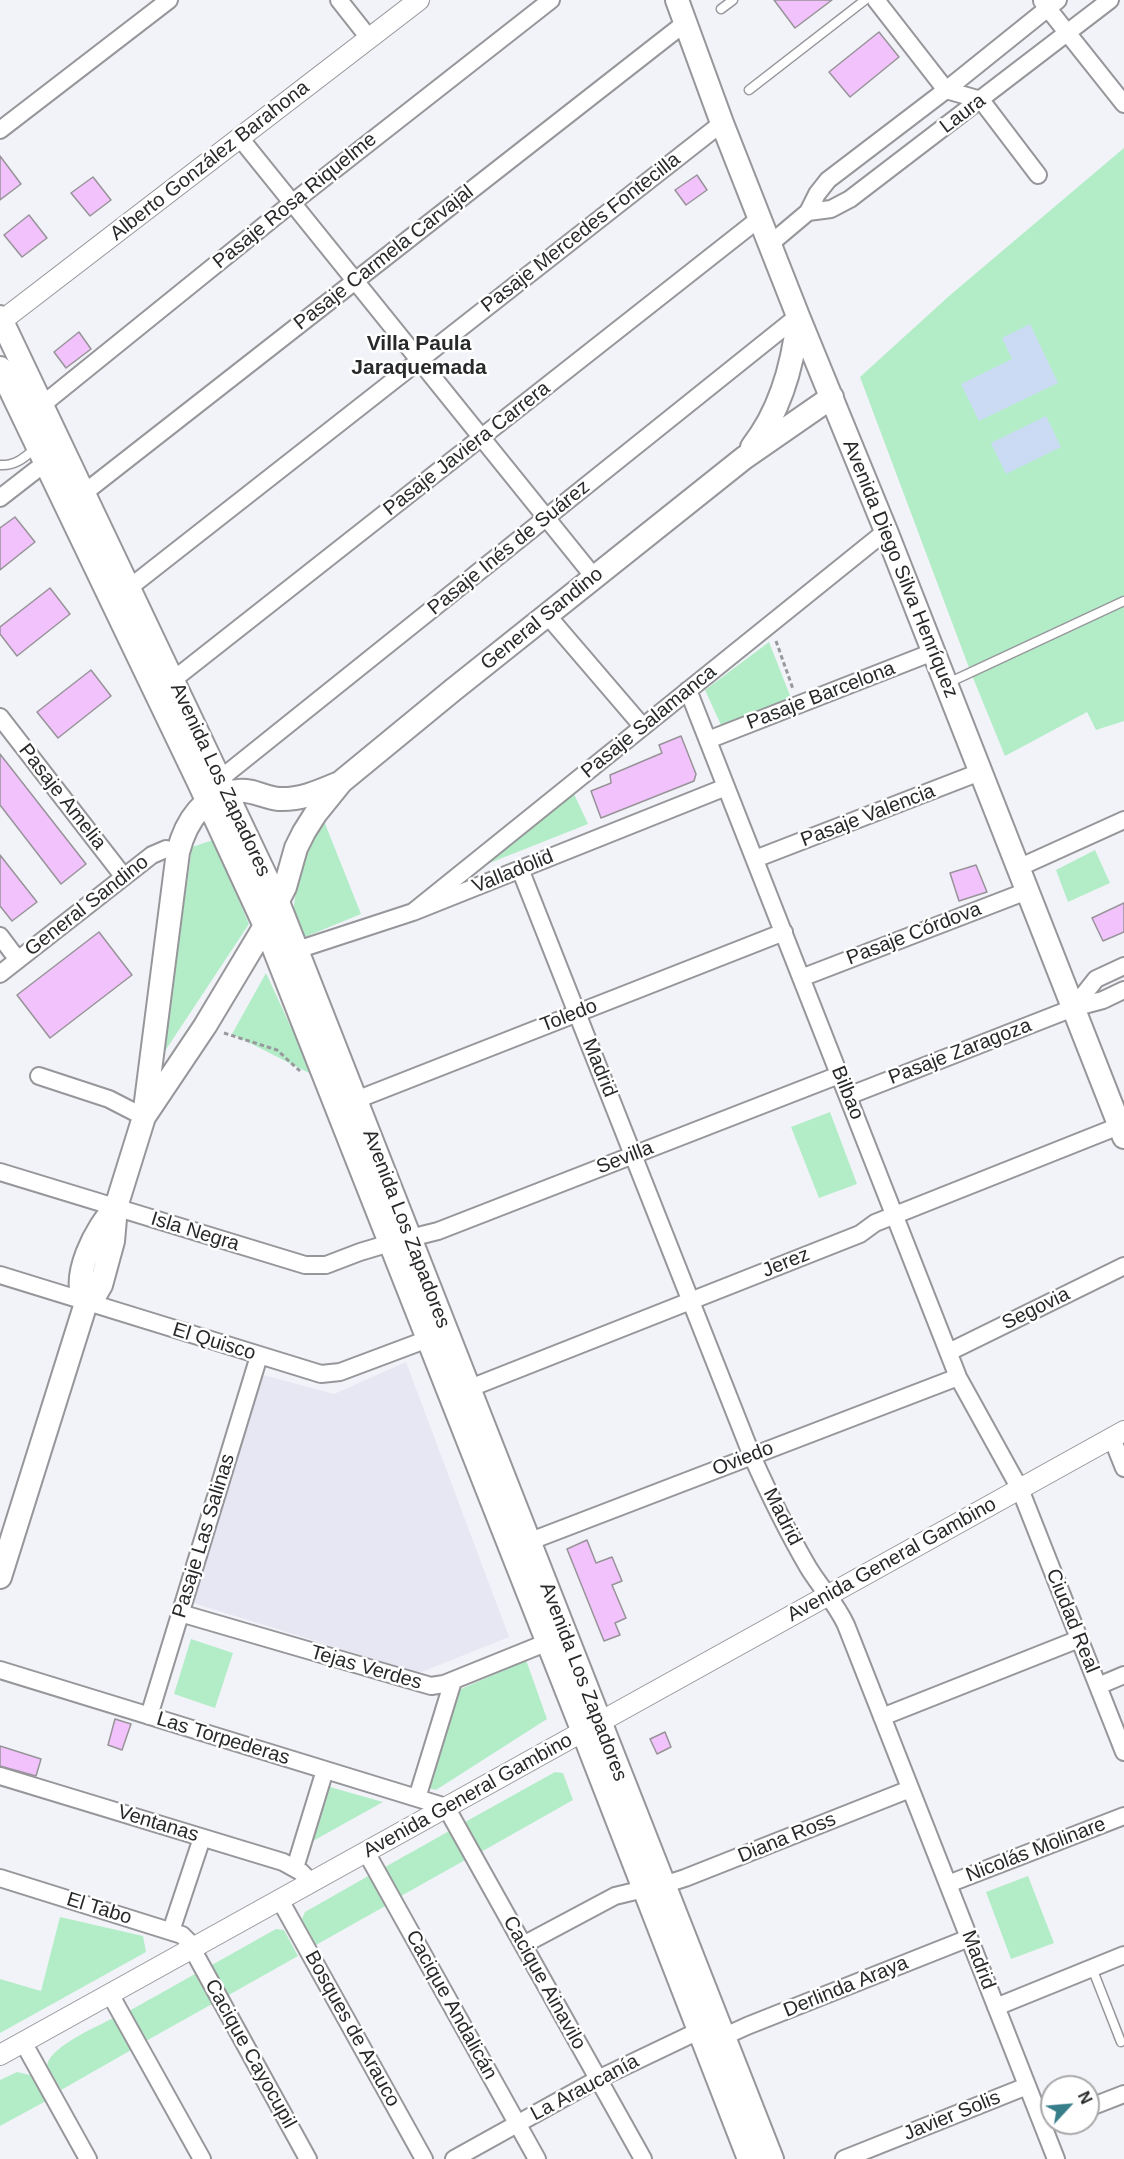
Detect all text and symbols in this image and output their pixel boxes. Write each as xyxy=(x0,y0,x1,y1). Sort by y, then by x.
street label: Alberto González Barahona xyxy=(106,76,314,246)
street label: Laura xyxy=(935,89,991,139)
street label: Pasaje Rosa Riquelme xyxy=(208,128,382,274)
street label: Pasaje Mercedes Fontecilla xyxy=(477,148,685,318)
street label: Pasaje Carmela Carvajal xyxy=(289,180,479,336)
district label: Villa Paula Jaraquemada xyxy=(351,331,487,381)
street label: Pasaje Javiera Carrera xyxy=(379,377,555,521)
street label: Avenida Diego Silva Henríquez xyxy=(837,436,963,702)
street label: Pasaje Inés de Suárez xyxy=(423,475,595,621)
street label: General Sandino xyxy=(476,562,608,676)
street label: Pasaje Barcelona xyxy=(744,657,898,735)
street label: Pasaje Salamanca xyxy=(577,660,721,784)
street label: Avenida Los Zapadores xyxy=(165,679,275,881)
street label: Pasaje Amelia xyxy=(13,739,111,855)
street label: Pasaje Valencia xyxy=(797,779,939,853)
street label: Valladolid xyxy=(469,845,557,899)
street label: General Sandino xyxy=(20,850,154,962)
street label: Pasaje Córdova xyxy=(843,897,985,971)
street label: Toledo xyxy=(537,994,601,1038)
street label: Pasaje Zaragoza xyxy=(885,1014,1035,1090)
street label: Madrid xyxy=(576,1035,622,1101)
street label: Bilbao xyxy=(825,1063,869,1123)
street label: Avenida Los Zapadores xyxy=(357,1126,455,1332)
street label: Sevilla xyxy=(593,1136,657,1180)
street label: Isla Negra xyxy=(148,1207,242,1257)
street label: Jerez xyxy=(759,1243,813,1283)
street label: Segovia xyxy=(998,1282,1074,1336)
street label: El Quisco xyxy=(170,1318,258,1366)
street label: Oviedo xyxy=(709,1436,777,1482)
street label: Pasaje Las Salinas xyxy=(168,1451,240,1621)
street label: Madrid xyxy=(757,1484,807,1550)
street label: Avenida General Gambino xyxy=(783,1492,1001,1628)
street label: Ciudad Real xyxy=(1040,1565,1104,1677)
street label: Avenida Los Zapadores xyxy=(534,1579,632,1785)
street label: Tejas Verdes xyxy=(308,1641,424,1695)
street label: Las Torpederas xyxy=(154,1707,292,1771)
street label: Avenida General Gambino xyxy=(359,1728,577,1864)
street label: Ventanas xyxy=(115,1800,201,1848)
street label: Diana Ross xyxy=(735,1808,839,1868)
street label: Nicolás Molinare xyxy=(963,1812,1109,1888)
street label: El Tabo xyxy=(64,1888,134,1930)
street label: Cacique Ainavilo xyxy=(497,1912,591,2054)
street label: Cacique Andalicán xyxy=(400,1926,502,2084)
street label: Madrid xyxy=(956,1927,1000,1993)
street label: Bosques de Arauco xyxy=(299,1947,405,2111)
street label: Derlinda Araya xyxy=(780,1951,912,2023)
street label: Cacique Cayocupil xyxy=(199,1975,301,2133)
street label: La Araucanía xyxy=(527,2049,643,2127)
north arrow xyxy=(1040,2075,1100,2135)
street label: Javier Solis xyxy=(900,2086,1004,2146)
text: N xyxy=(1075,2089,1095,2107)

